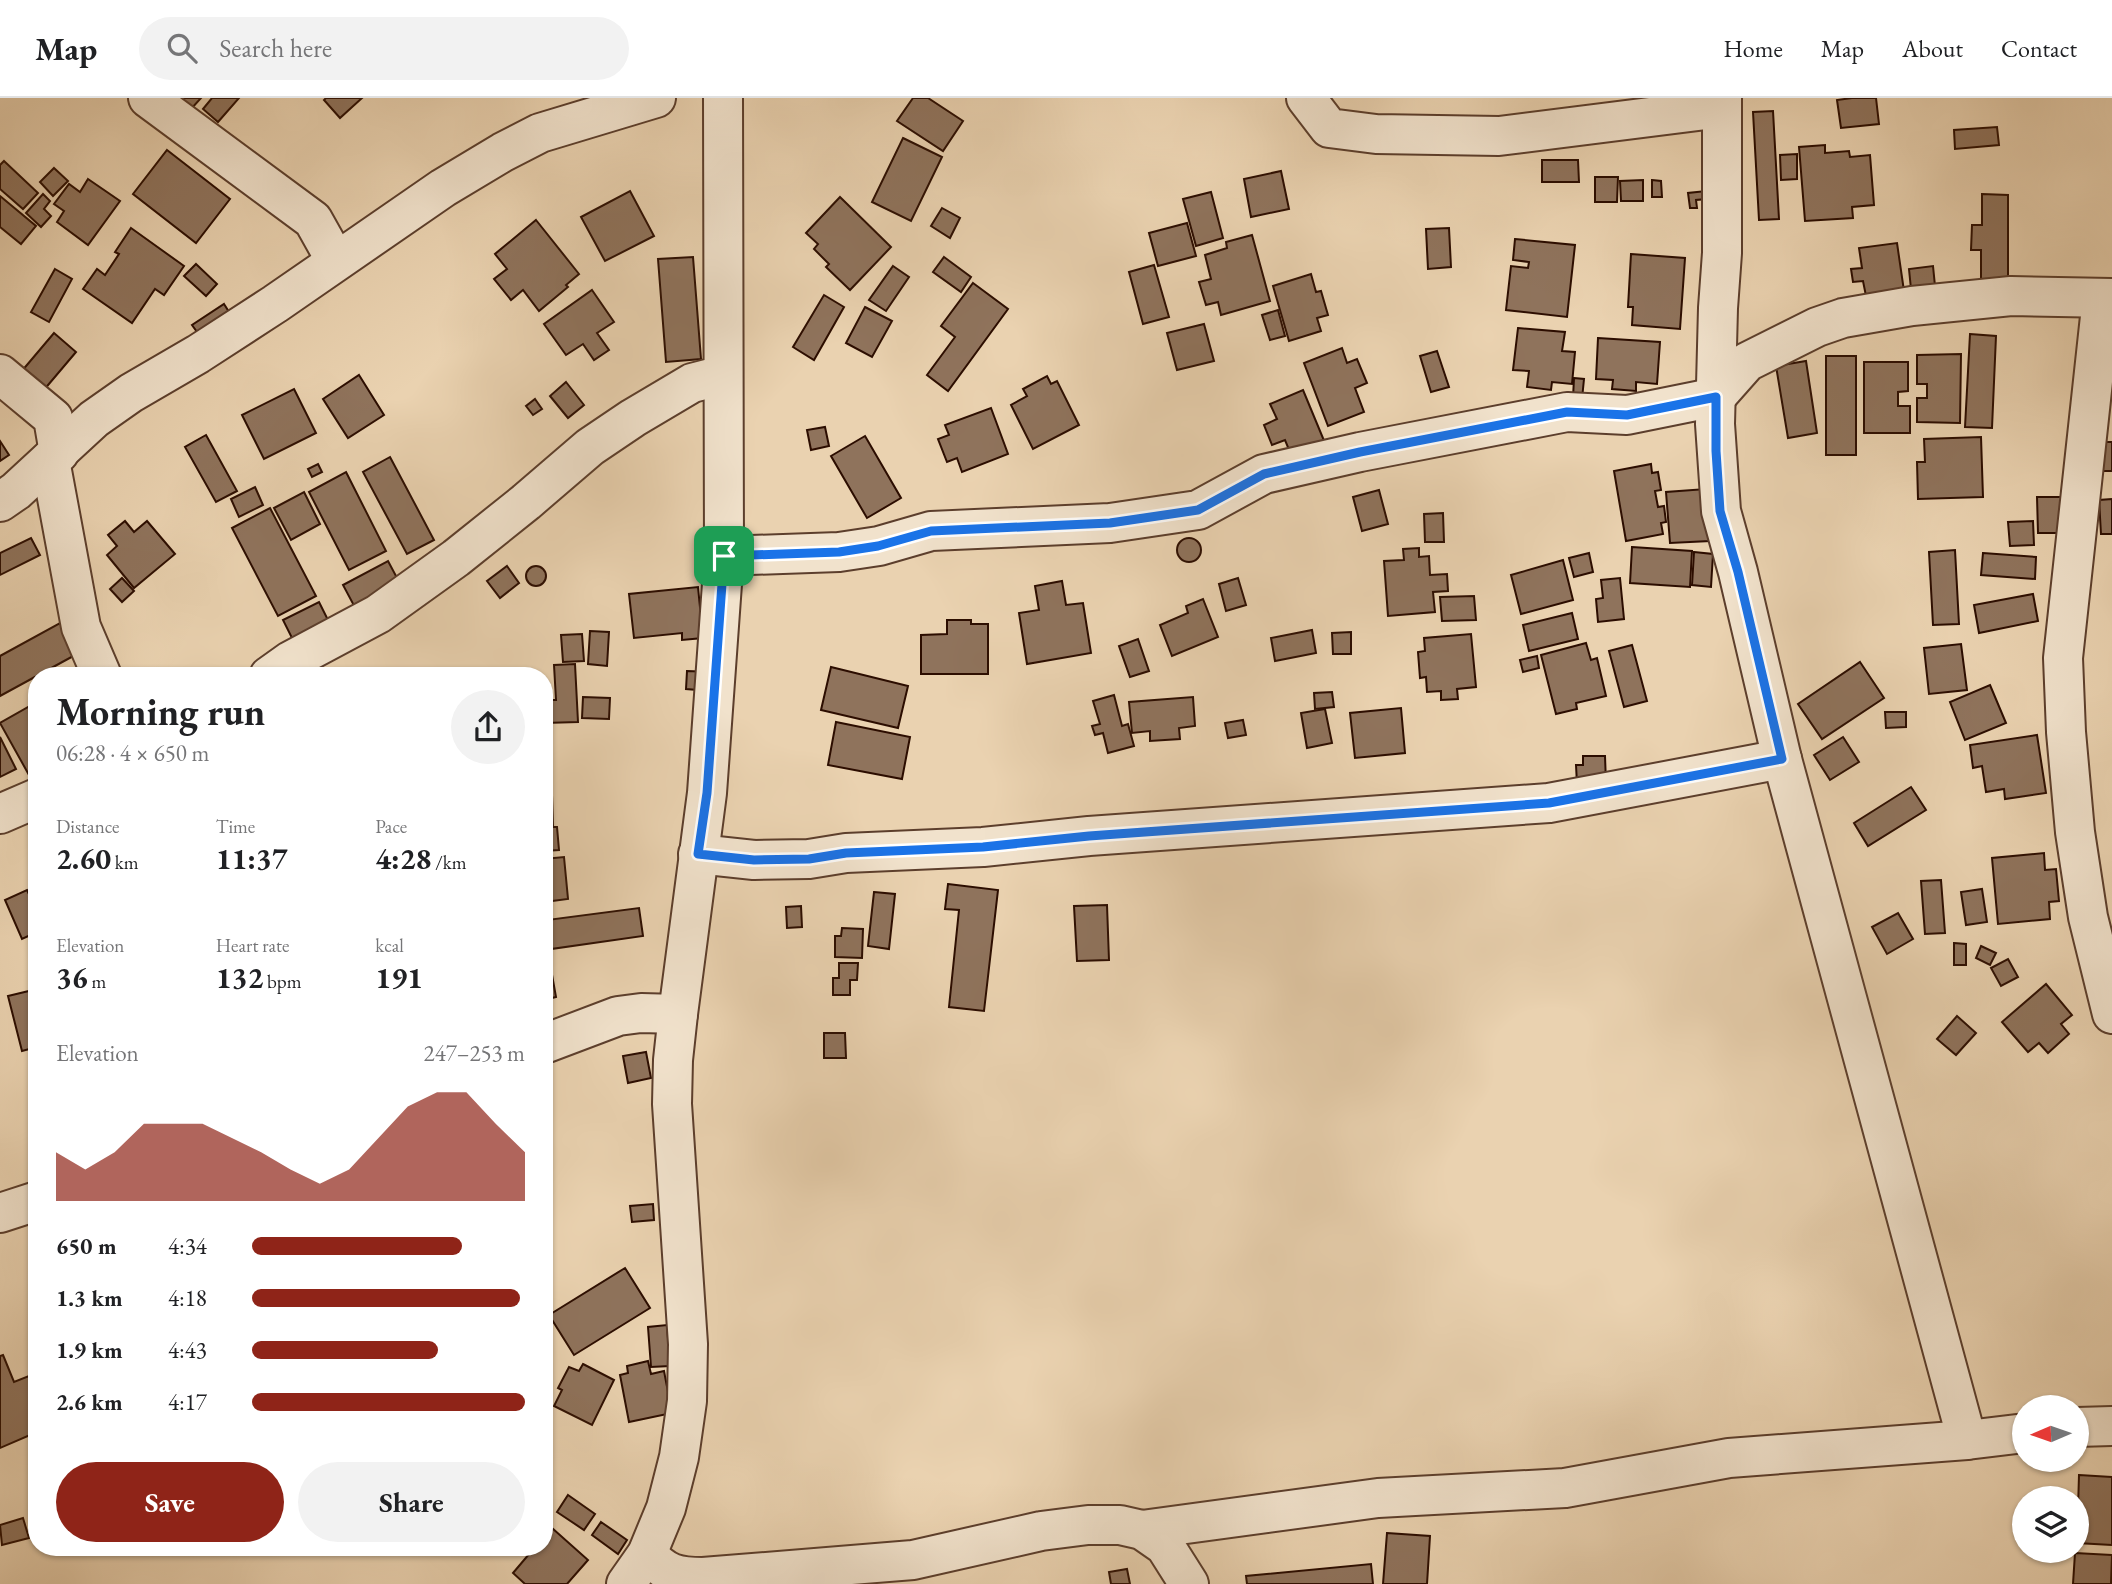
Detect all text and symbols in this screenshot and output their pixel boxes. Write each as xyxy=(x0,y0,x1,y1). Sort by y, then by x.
search box xyxy=(139,17,629,80)
text: Map xyxy=(35,27,97,70)
icon: search xyxy=(163,29,201,67)
text: Search here xyxy=(219,31,332,65)
text: Home xyxy=(1723,33,1783,64)
text: Map xyxy=(1821,33,1864,64)
text: About xyxy=(1902,33,1963,64)
text: Contact xyxy=(2001,33,2077,64)
pin xyxy=(694,526,754,586)
icon: arrive xyxy=(705,537,743,575)
text: Morning run xyxy=(56,687,265,736)
button: share xyxy=(451,690,525,764)
text: 06:28 · 4 × 650 m xyxy=(56,738,209,768)
text: Distance xyxy=(56,814,119,839)
text: Time xyxy=(216,814,255,839)
text: Pace xyxy=(375,814,407,839)
text: 2.60 xyxy=(56,839,111,878)
text: 11:37 xyxy=(216,839,288,878)
text: 4:28 xyxy=(375,839,431,878)
text: km xyxy=(111,850,139,875)
text: /km xyxy=(431,850,466,875)
text: Elevation xyxy=(56,933,124,958)
text: Heart rate xyxy=(216,933,289,958)
text: kcal xyxy=(375,933,404,958)
text: 36 xyxy=(56,958,88,997)
text: 132 xyxy=(216,958,263,997)
text: 191 xyxy=(375,958,423,997)
text: m xyxy=(88,969,106,994)
text: bpm xyxy=(263,969,302,994)
text: Elevation xyxy=(56,1038,139,1068)
text: 247–253 m xyxy=(424,1038,525,1068)
text: 650 m xyxy=(56,1231,117,1261)
text: 4:34 xyxy=(168,1231,207,1261)
text: 1.3 km xyxy=(56,1283,123,1313)
text: 4:18 xyxy=(168,1283,207,1313)
text: 1.9 km xyxy=(56,1335,123,1365)
text: 4:43 xyxy=(168,1335,207,1365)
text: 2.6 km xyxy=(56,1387,123,1417)
text: 4:17 xyxy=(168,1387,207,1417)
north arrow xyxy=(2012,1395,2090,1472)
map controls xyxy=(2012,1395,2089,1563)
button: Save xyxy=(56,1462,284,1542)
button: Share xyxy=(298,1462,525,1542)
button: layers xyxy=(2012,1486,2089,1563)

